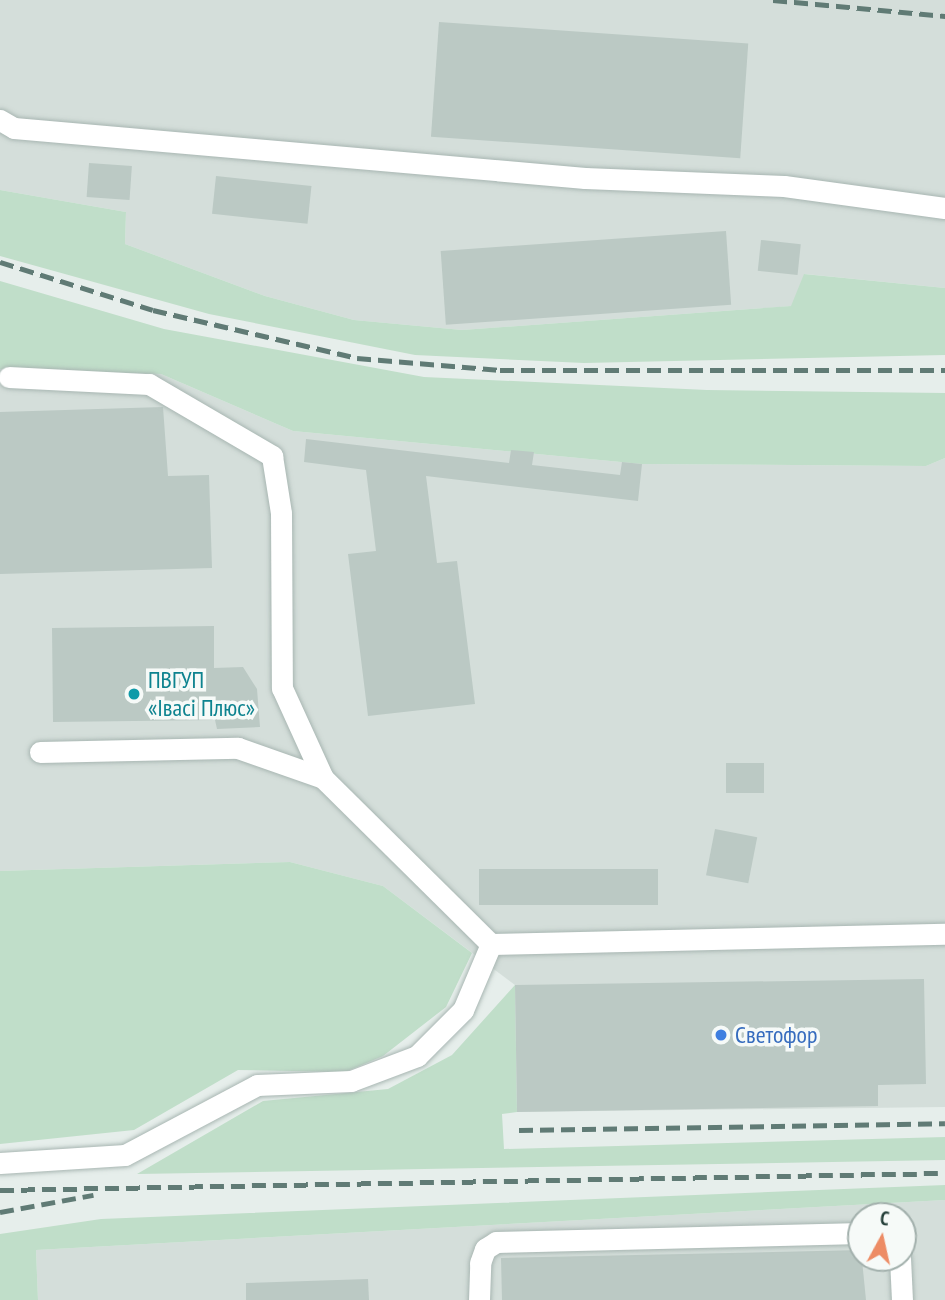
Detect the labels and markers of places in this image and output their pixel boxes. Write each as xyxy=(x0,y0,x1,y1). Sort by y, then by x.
place label: ПВГУП «Івасі Плюс» xyxy=(148,666,255,722)
marker: ПВГУП «Івасі Плюс» xyxy=(126,686,142,702)
place label: Светофор xyxy=(735,1021,817,1049)
marker: Светофор xyxy=(713,1027,729,1043)

